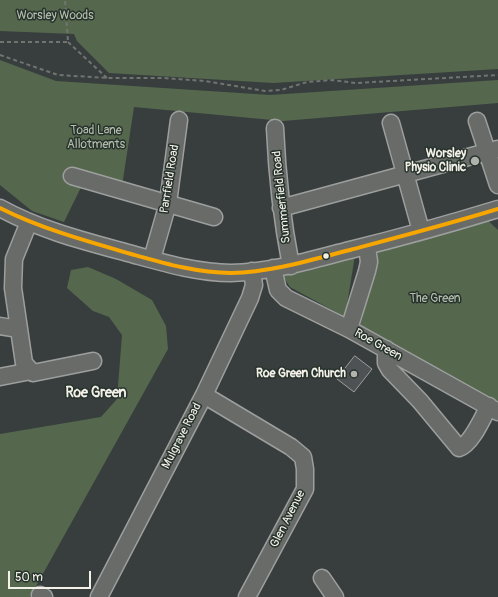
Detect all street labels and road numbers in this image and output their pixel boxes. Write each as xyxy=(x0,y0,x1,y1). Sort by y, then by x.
street label: Parrfield Road xyxy=(157,144,183,214)
street label: Summerfield Road xyxy=(270,150,294,244)
street label: Roe Green xyxy=(352,326,404,364)
street label: Mulgrave Road xyxy=(159,401,205,471)
street label: Glen Avenue xyxy=(267,488,309,550)

